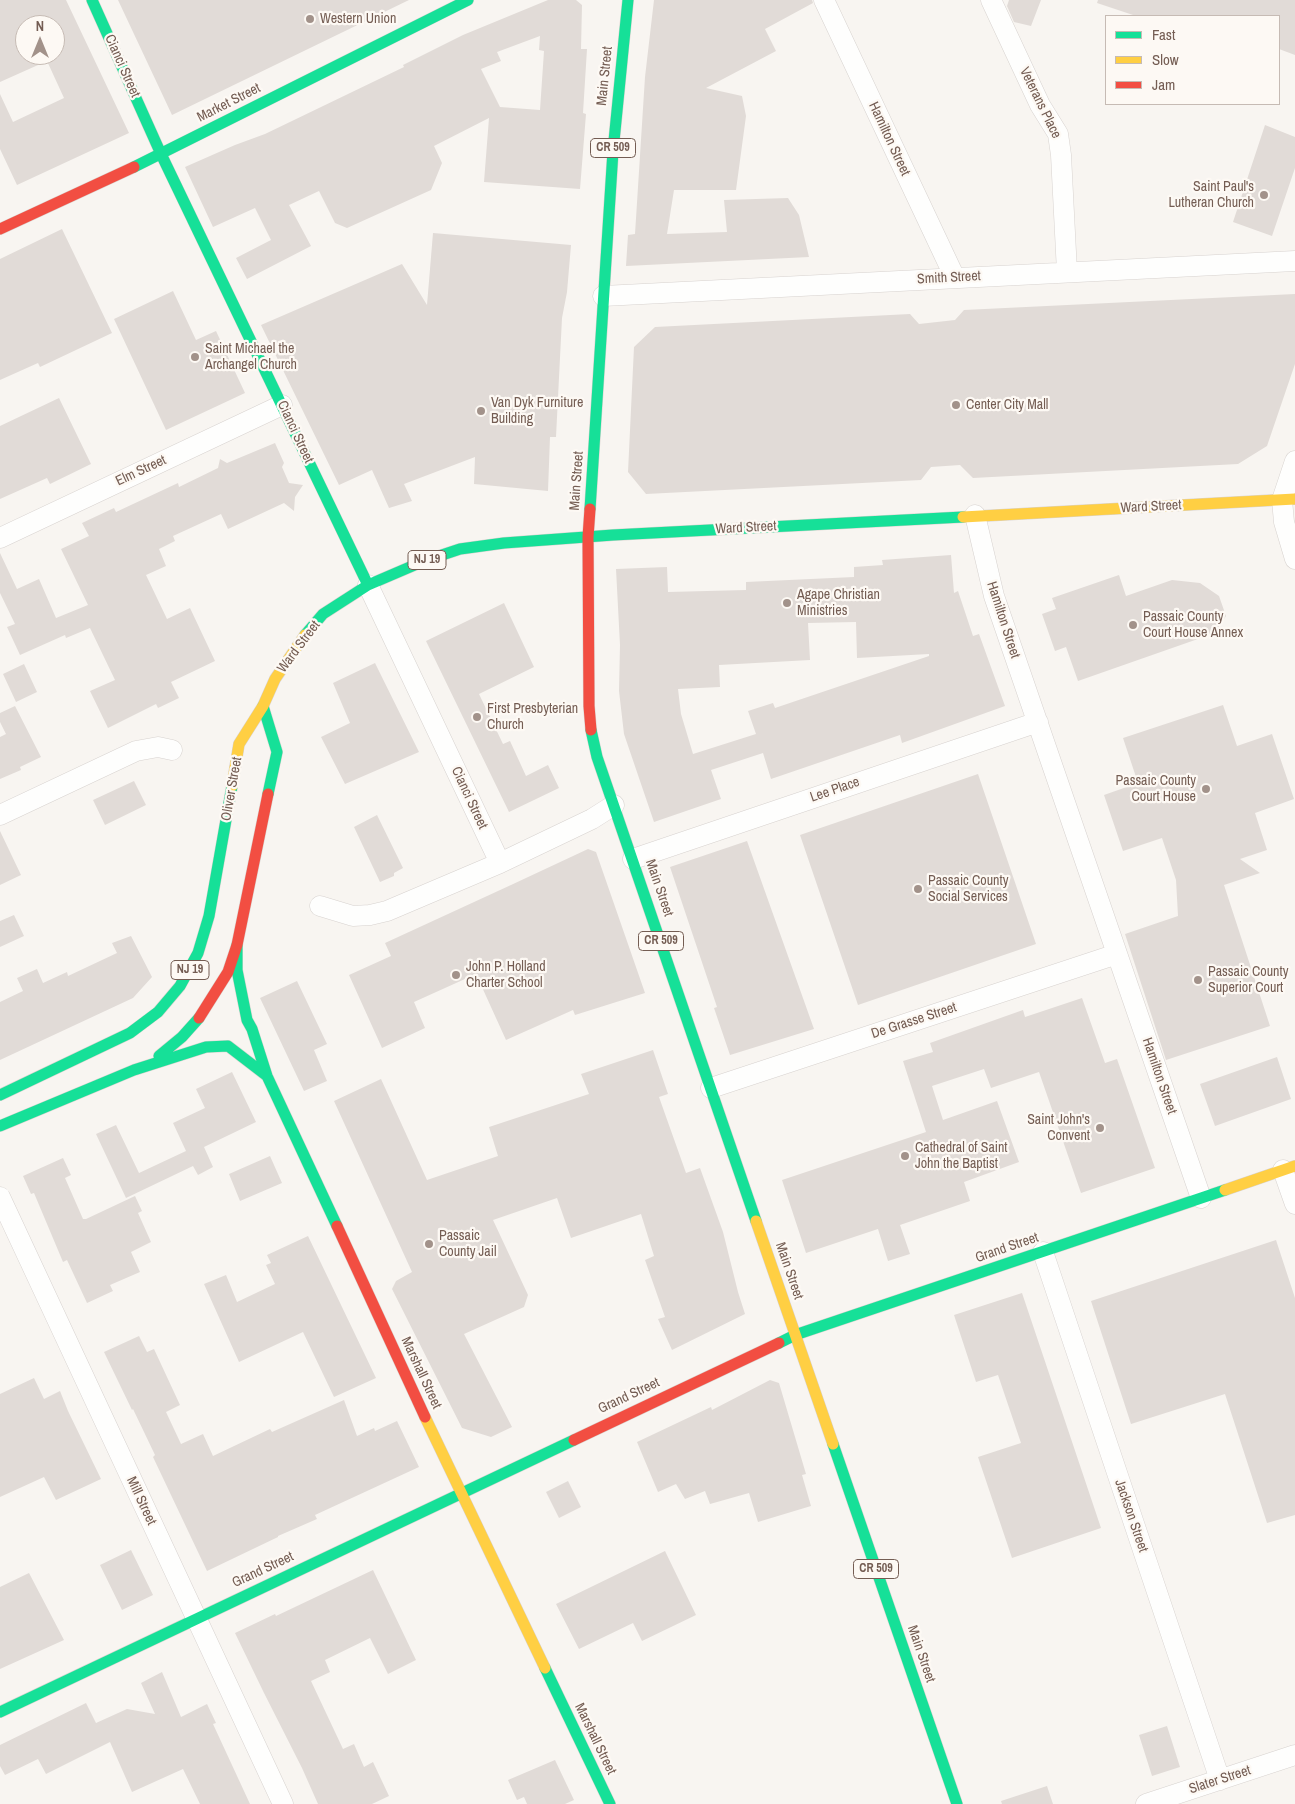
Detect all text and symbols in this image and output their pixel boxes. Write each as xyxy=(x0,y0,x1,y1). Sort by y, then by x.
place label: Western Union xyxy=(320,11,396,27)
marker: Western Union xyxy=(304,13,316,25)
north arrow xyxy=(15,15,65,65)
legend xyxy=(1105,15,1280,105)
text: N xyxy=(36,17,44,35)
text: Fast xyxy=(1152,24,1175,45)
street label: Cianci Street xyxy=(101,32,143,100)
street label: Main Street xyxy=(594,46,616,106)
text: Slow xyxy=(1152,49,1179,70)
street label: Veterans Place xyxy=(1016,65,1064,141)
text: Jam xyxy=(1152,74,1175,95)
street label: Market Street xyxy=(194,80,264,126)
street label: Hamilton Street xyxy=(865,99,913,179)
road number: CR 509 xyxy=(590,138,636,158)
place label: Saint Paul's Lutheran Church xyxy=(1168,179,1254,212)
marker: Saint Paul's Lutheran Church xyxy=(1258,189,1270,201)
street label: Smith Street xyxy=(917,268,981,288)
place label: Saint Michael the Archangel Church xyxy=(205,341,297,374)
marker: Saint Michael the Archangel Church xyxy=(189,351,201,363)
place label: Van Dyk Furniture Building xyxy=(491,395,583,428)
place label: Center City Mall xyxy=(966,397,1048,413)
street label: Cianci Street xyxy=(273,398,317,466)
marker: Center City Mall xyxy=(950,399,962,411)
marker: Van Dyk Furniture Building xyxy=(475,405,487,417)
street label: Main Street xyxy=(567,451,587,511)
street label: Elm Street xyxy=(113,452,169,490)
street label: Ward Street xyxy=(1120,497,1182,517)
street label: Ward Street xyxy=(715,518,777,538)
road number: NJ 19 xyxy=(408,550,446,570)
street label: Hamilton Street xyxy=(983,579,1023,661)
place label: Agape Christian Ministries xyxy=(797,587,880,620)
marker: Agape Christian Ministries xyxy=(781,597,793,609)
place label: Passaic County Court House Annex xyxy=(1143,609,1243,642)
street label: Ward Street xyxy=(274,618,324,676)
marker: Passaic County Court House Annex xyxy=(1127,619,1139,631)
place label: First Presbyterian Church xyxy=(487,701,578,734)
marker: First Presbyterian Church xyxy=(471,711,483,723)
street label: Oliver Street xyxy=(218,756,246,822)
street label: Cianci Street xyxy=(447,764,491,832)
place label: Passaic County Court House xyxy=(1116,773,1196,806)
street label: Lee Place xyxy=(808,774,862,806)
marker: Passaic County Court House xyxy=(1200,783,1212,795)
street label: Main Street xyxy=(641,857,677,919)
place label: Passaic County Social Services xyxy=(928,873,1008,906)
marker: Passaic County Social Services xyxy=(912,883,924,895)
road number: CR 509 xyxy=(638,931,684,950)
place label: John P. Holland Charter School xyxy=(466,959,546,992)
road number: NJ 19 xyxy=(171,960,209,980)
place label: Passaic County Superior Court xyxy=(1208,964,1288,996)
marker: John P. Holland Charter School xyxy=(450,969,462,981)
marker: Passaic County Superior Court xyxy=(1192,974,1204,986)
street label: De Grasse Street xyxy=(869,999,959,1043)
street label: Hamilton Street xyxy=(1138,1036,1180,1116)
place label: Saint John's Convent xyxy=(1027,1112,1090,1144)
marker: Saint John's Convent xyxy=(1094,1122,1106,1134)
place label: Cathedral of Saint John the Baptist xyxy=(915,1140,1008,1172)
marker: Cathedral of Saint John the Baptist xyxy=(899,1150,911,1162)
place label: Passaic County Jail xyxy=(439,1228,496,1260)
street label: Grand Street xyxy=(973,1229,1041,1267)
marker: Passaic County Jail xyxy=(423,1238,435,1250)
street label: Main Street xyxy=(771,1240,807,1302)
street label: Marshall Street xyxy=(397,1334,445,1412)
street label: Grand Street xyxy=(596,1374,662,1418)
street label: Mill Street xyxy=(122,1474,160,1528)
street label: Jackson Street xyxy=(1111,1477,1151,1555)
street label: Grand Street xyxy=(230,1548,296,1592)
road number: CR 509 xyxy=(854,1560,898,1578)
street label: Main Street xyxy=(903,1623,939,1685)
street label: Marshall Street xyxy=(571,1701,619,1777)
street label: Slater Street xyxy=(1187,1762,1253,1798)

